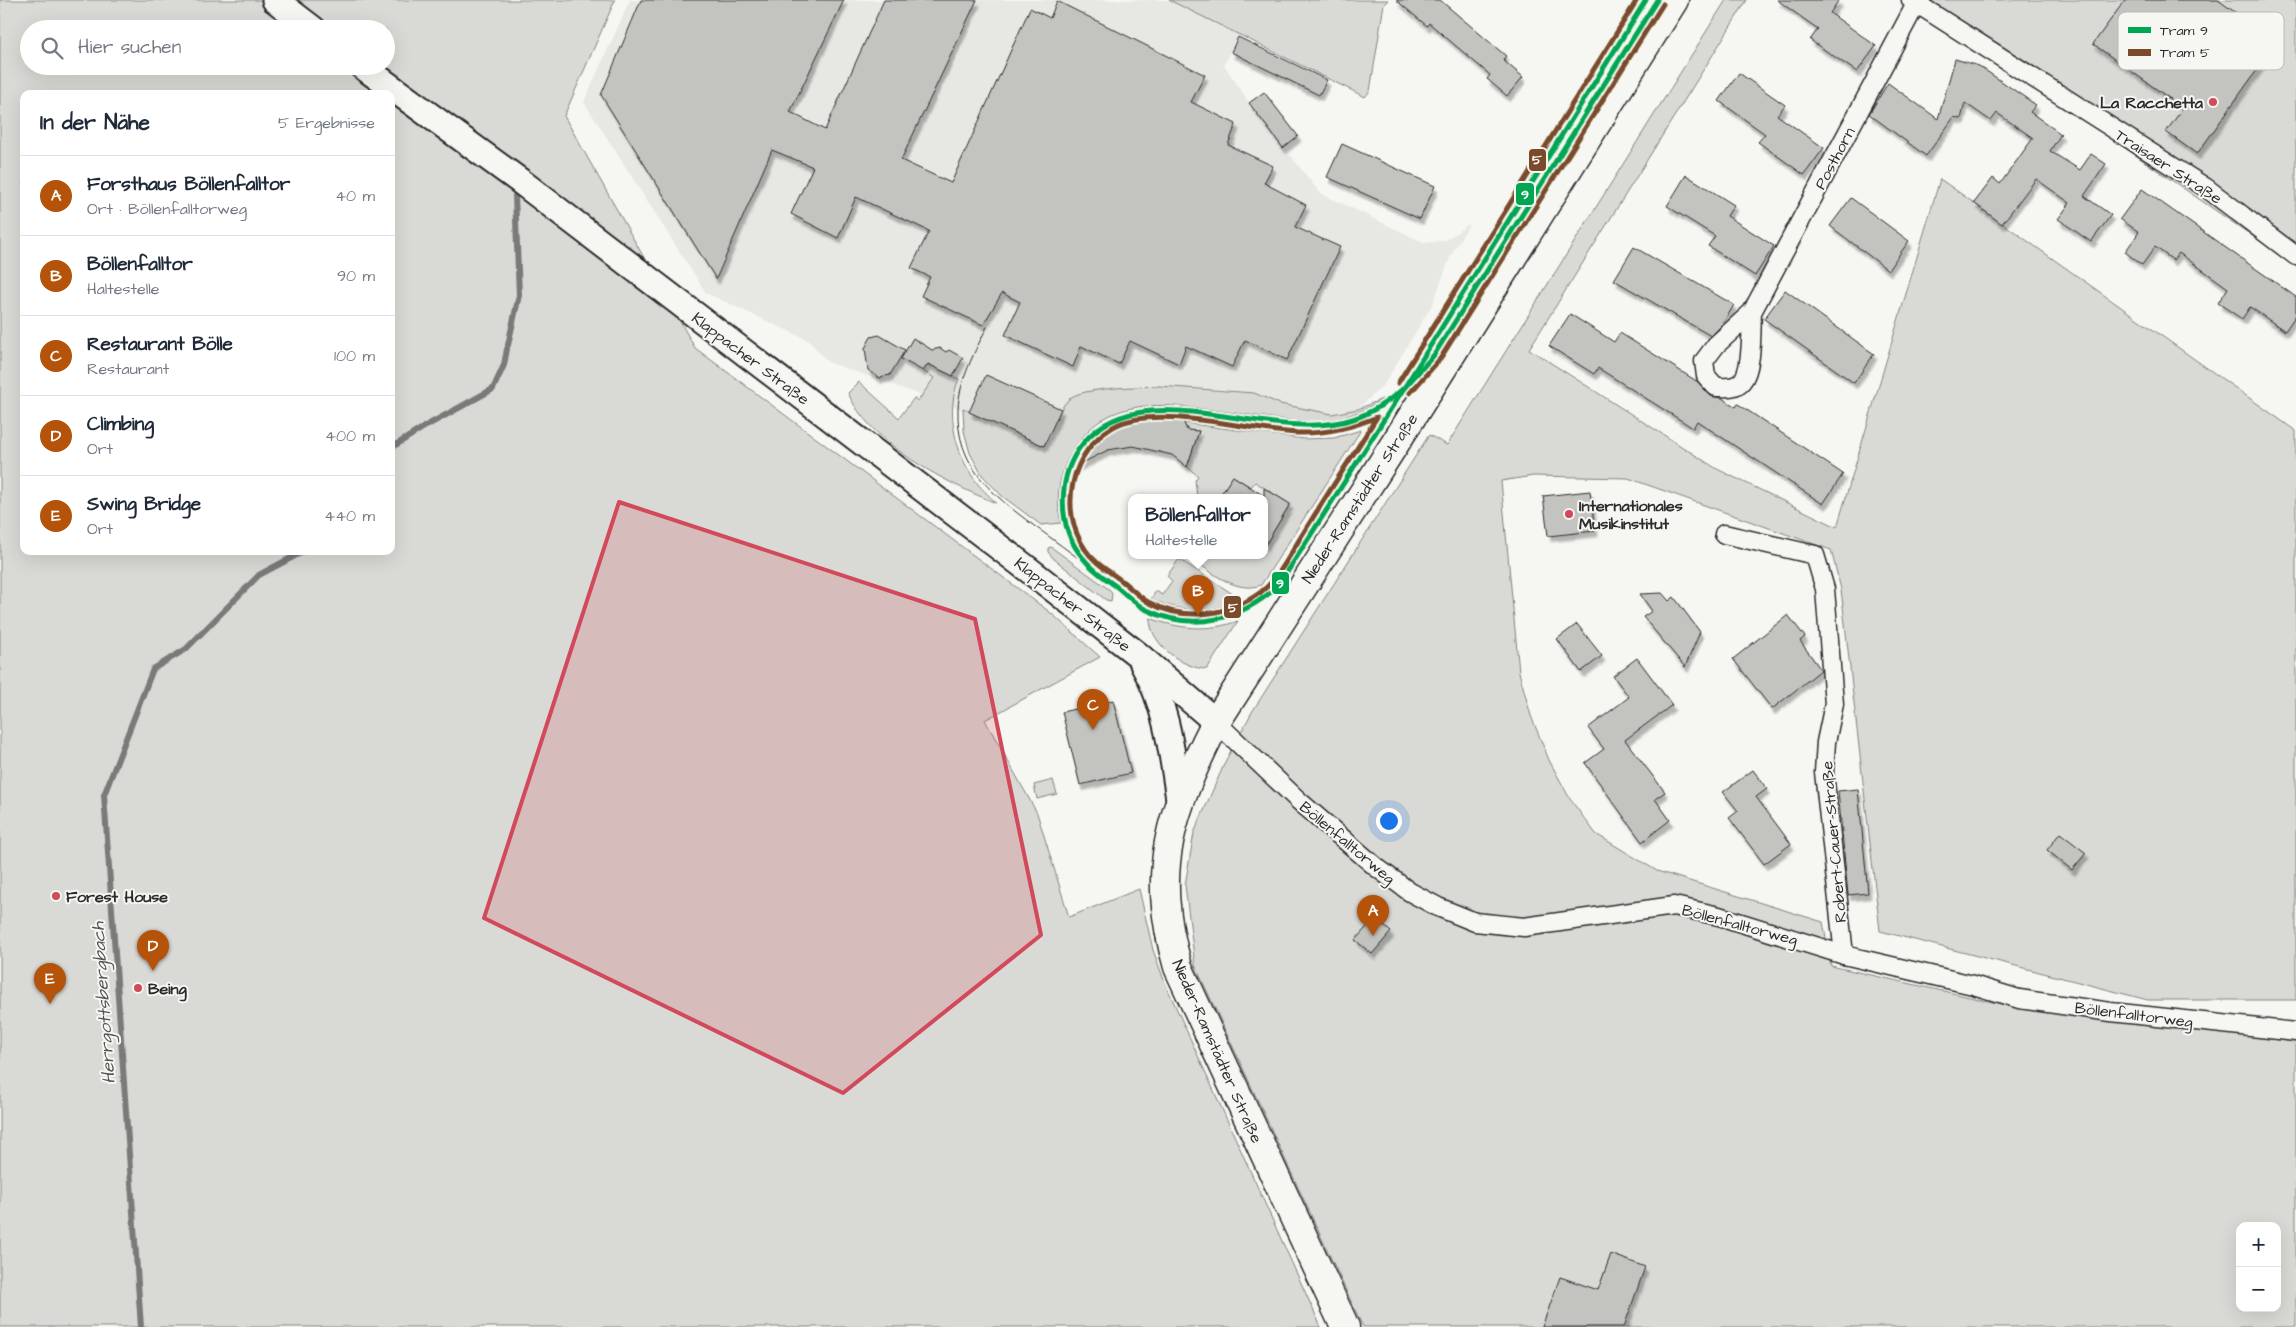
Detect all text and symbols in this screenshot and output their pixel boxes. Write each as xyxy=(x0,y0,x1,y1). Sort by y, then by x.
legend xyxy=(2118,12,2284,70)
search box xyxy=(20,20,395,75)
text: Tram 9 xyxy=(2160,21,2208,41)
icon: search xyxy=(38,34,66,62)
text: Hier suchen xyxy=(78,34,181,61)
text: Tram 5 xyxy=(2160,43,2210,63)
place label: La Racchetta xyxy=(2100,92,2204,114)
marker: La Racchetta xyxy=(2207,96,2219,108)
text: In der Nähe xyxy=(40,108,150,137)
text: 5 Ergebnisse xyxy=(278,112,375,134)
street label: Posthorn xyxy=(1809,124,1860,193)
street label: Traisaer Straße xyxy=(2111,124,2226,210)
line badge: 5 xyxy=(1528,148,1547,172)
text: 5 xyxy=(1532,150,1543,170)
text: Forsthaus Böllenfalltor xyxy=(87,171,290,198)
line badge: 9 xyxy=(1515,182,1535,206)
text: A xyxy=(51,185,61,207)
text: 40 m xyxy=(335,185,375,207)
text: 9 xyxy=(1521,185,1529,205)
text: Ort · Böllenfalltorweg xyxy=(87,198,247,220)
text: Böllenfalltor xyxy=(87,251,193,278)
text: B xyxy=(50,265,62,287)
text: 90 m xyxy=(337,265,375,287)
text: Haltestelle xyxy=(87,278,159,300)
street label: Klappacher Straße xyxy=(687,307,814,411)
text: Restaurant Bölle xyxy=(87,331,233,358)
text: C xyxy=(50,345,62,367)
text: 100 m xyxy=(334,345,375,367)
text: Restaurant xyxy=(87,358,169,380)
street label: Nieder-Ramstädter Straße xyxy=(1296,409,1423,588)
text: Climbing xyxy=(87,411,154,438)
text: D xyxy=(51,425,61,447)
text: 400 m xyxy=(325,425,375,447)
text: Ort xyxy=(87,438,113,460)
text: Swing Bridge xyxy=(87,491,201,518)
popup xyxy=(1128,494,1268,559)
place label: Internationales Musikinstitut xyxy=(1579,495,1683,535)
text: Böllenfalltor xyxy=(1145,502,1251,529)
text: E xyxy=(51,505,61,527)
text: 440 m xyxy=(324,505,375,527)
marker: Internationales Musikinstitut xyxy=(1563,508,1575,520)
text: Ort xyxy=(87,518,113,540)
text: Haltestelle xyxy=(1145,529,1217,551)
street label: Klappacher Straße xyxy=(1010,552,1135,657)
line badge: 9 xyxy=(1271,571,1290,595)
text: 9 xyxy=(1276,574,1284,594)
pin: B xyxy=(1182,575,1214,616)
line badge: 5 xyxy=(1223,595,1242,619)
text: 5 xyxy=(1228,598,1239,618)
pin: C xyxy=(1077,689,1109,730)
street label: Robert-Cauer-Straße xyxy=(1816,760,1852,924)
street label: Böllenfalltorweg xyxy=(1294,796,1400,890)
your location xyxy=(1376,808,1402,834)
place label: Forest House xyxy=(66,886,168,908)
marker: Forest House xyxy=(50,890,62,902)
pin: A xyxy=(1357,895,1389,936)
street label: Böllenfalltorweg xyxy=(1679,899,1800,952)
water label: Herrgottsbergbach xyxy=(85,920,123,1085)
pin: D xyxy=(137,930,169,971)
street label: Nieder-Ramstädter Straße xyxy=(1167,956,1268,1147)
pin: E xyxy=(34,963,66,1004)
place label: Being xyxy=(148,978,187,1002)
marker: Being xyxy=(132,982,144,994)
street label: Böllenfalltorweg xyxy=(2073,997,2194,1034)
map controls xyxy=(2236,1222,2281,1312)
button: + xyxy=(2236,1222,2281,1267)
button: − xyxy=(2236,1267,2281,1312)

